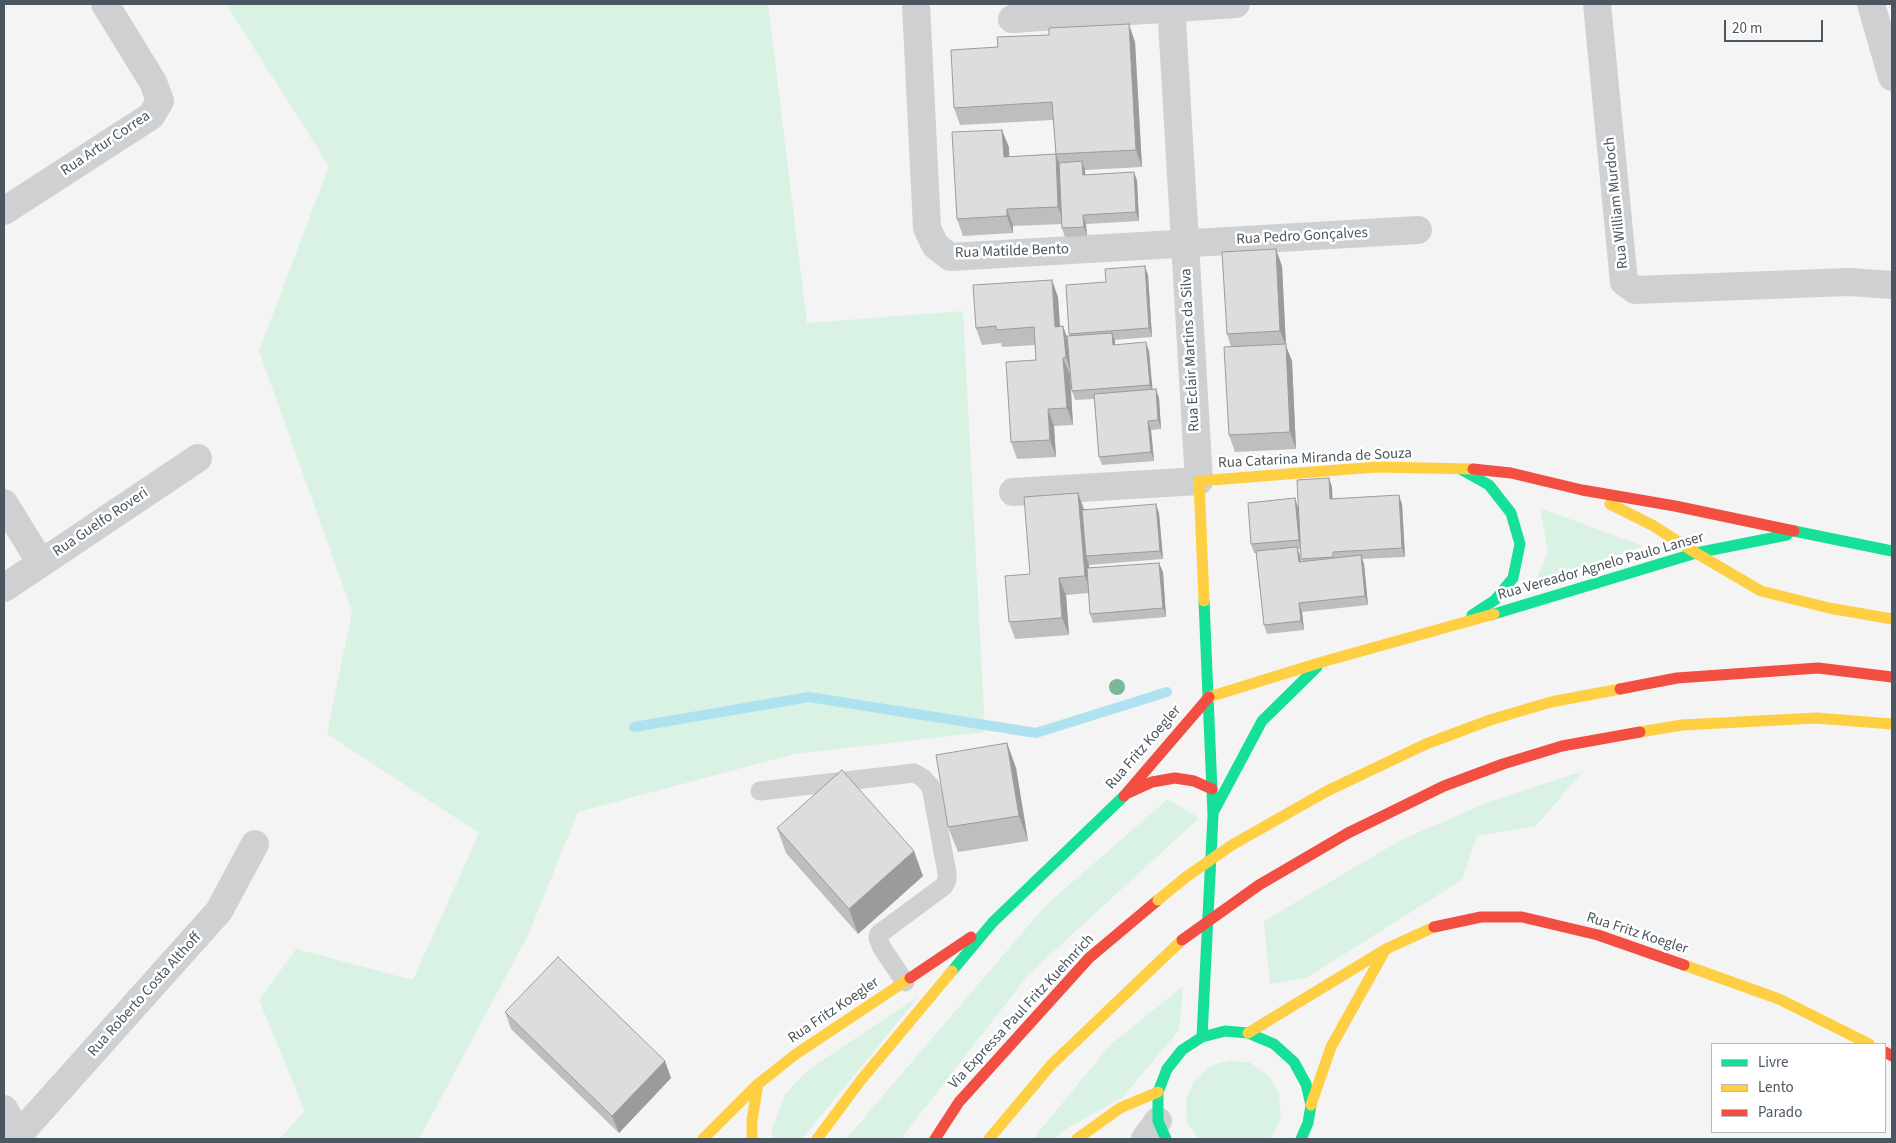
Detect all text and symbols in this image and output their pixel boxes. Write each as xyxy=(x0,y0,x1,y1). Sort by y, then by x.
scale bar xyxy=(1726,10,1825,42)
text: 20 m xyxy=(1732,18,1762,39)
street label: Rua Artur Correa xyxy=(58,108,154,180)
street label: Rua William Murdoch xyxy=(1601,136,1633,270)
street label: Rua Pedro Gonçalves xyxy=(1236,225,1368,249)
street label: Rua Matilde Bento xyxy=(955,241,1069,263)
street label: Rua Eclair Martins da Silva xyxy=(1178,268,1204,432)
street label: Rua Catarina Miranda de Souza xyxy=(1218,445,1412,473)
street label: Rua Guelfo Roveri xyxy=(50,484,152,562)
street label: Rua Vereador Agnelo Paulo Lanser xyxy=(1496,529,1706,605)
street label: Rua Fritz Koegler xyxy=(1103,702,1185,794)
street label: Rua Fritz Koegler xyxy=(1584,909,1690,959)
street label: Rua Roberto Costa Althoff xyxy=(85,929,205,1061)
street label: Via Expressa Paul Fritz Kuehnrich xyxy=(945,931,1099,1093)
street label: Rua Fritz Koegler xyxy=(785,974,883,1048)
legend xyxy=(1711,1043,1886,1133)
text: Livre xyxy=(1758,1052,1788,1073)
text: Lento xyxy=(1758,1077,1794,1098)
text: Parado xyxy=(1758,1102,1802,1123)

